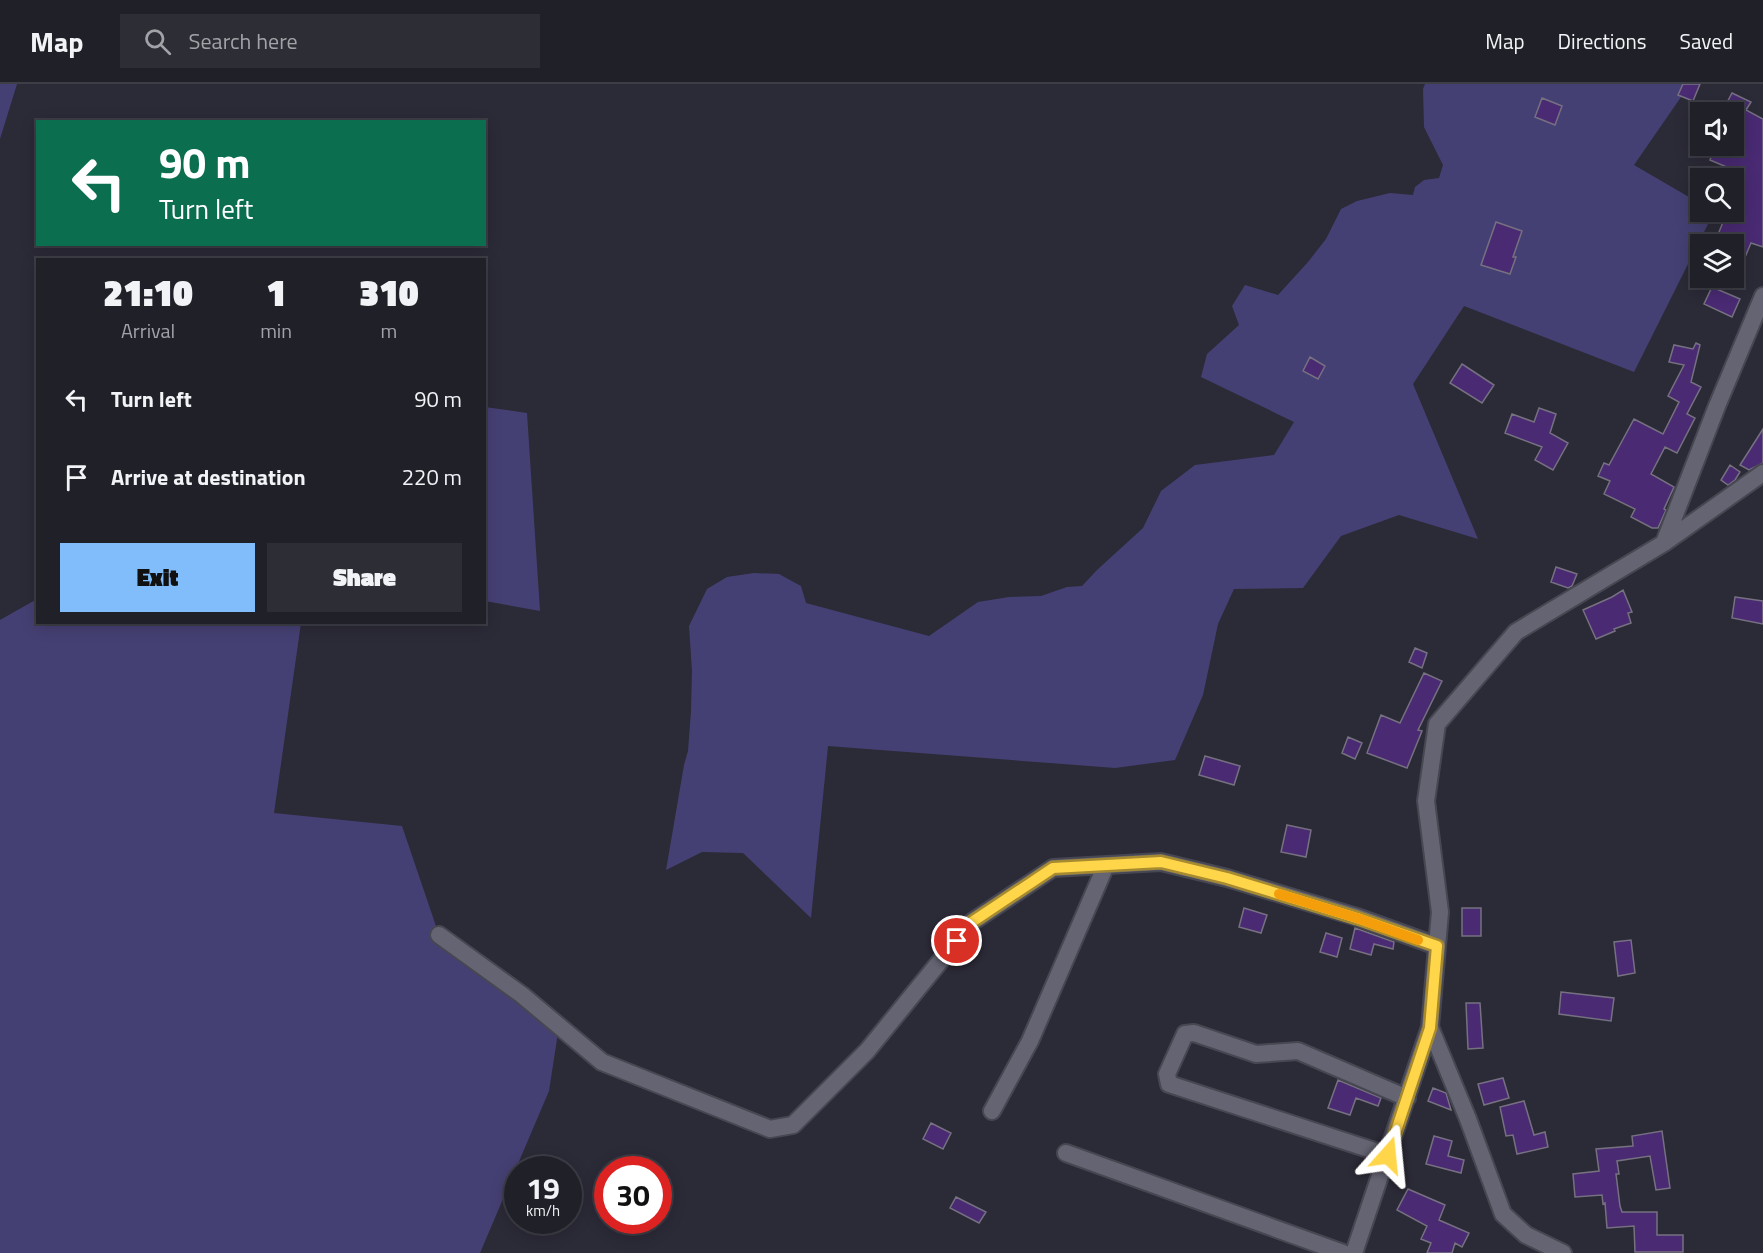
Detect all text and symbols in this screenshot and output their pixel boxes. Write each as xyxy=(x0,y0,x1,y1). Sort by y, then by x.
search box xyxy=(120,14,540,68)
text: Map xyxy=(30,20,84,63)
text: Search here xyxy=(189,24,298,58)
icon: search xyxy=(141,25,174,58)
text: Map xyxy=(1485,25,1525,57)
text: Directions xyxy=(1558,25,1647,57)
text: Saved xyxy=(1680,25,1733,57)
map controls xyxy=(1690,102,1744,288)
button: sound xyxy=(1690,102,1744,156)
text: 90 m xyxy=(159,130,251,194)
icon: left xyxy=(60,144,138,222)
button: search xyxy=(1690,168,1744,222)
text: Turn left xyxy=(159,188,253,229)
button: layers xyxy=(1690,234,1744,288)
text: 21:10 xyxy=(103,265,193,320)
text: 1 xyxy=(266,265,286,320)
text: 310 xyxy=(359,265,419,320)
text: Arrival xyxy=(121,315,175,346)
text: min xyxy=(260,315,292,346)
text: m xyxy=(381,315,397,346)
text: Turn left xyxy=(111,382,192,416)
text: 90 m xyxy=(414,382,462,416)
icon: left xyxy=(60,383,93,416)
text: Arrive at destination xyxy=(111,460,306,494)
text: 220 m xyxy=(402,460,462,494)
icon: arrive xyxy=(60,461,93,494)
button: Exit xyxy=(60,543,255,612)
button: Share xyxy=(267,543,462,612)
pin xyxy=(931,915,982,966)
icon: arrive xyxy=(940,924,973,957)
position arrow xyxy=(1356,1123,1420,1187)
speed limit sign: 30 xyxy=(594,1156,672,1234)
text: 19 xyxy=(526,1165,560,1211)
text: km/h xyxy=(526,1199,560,1222)

